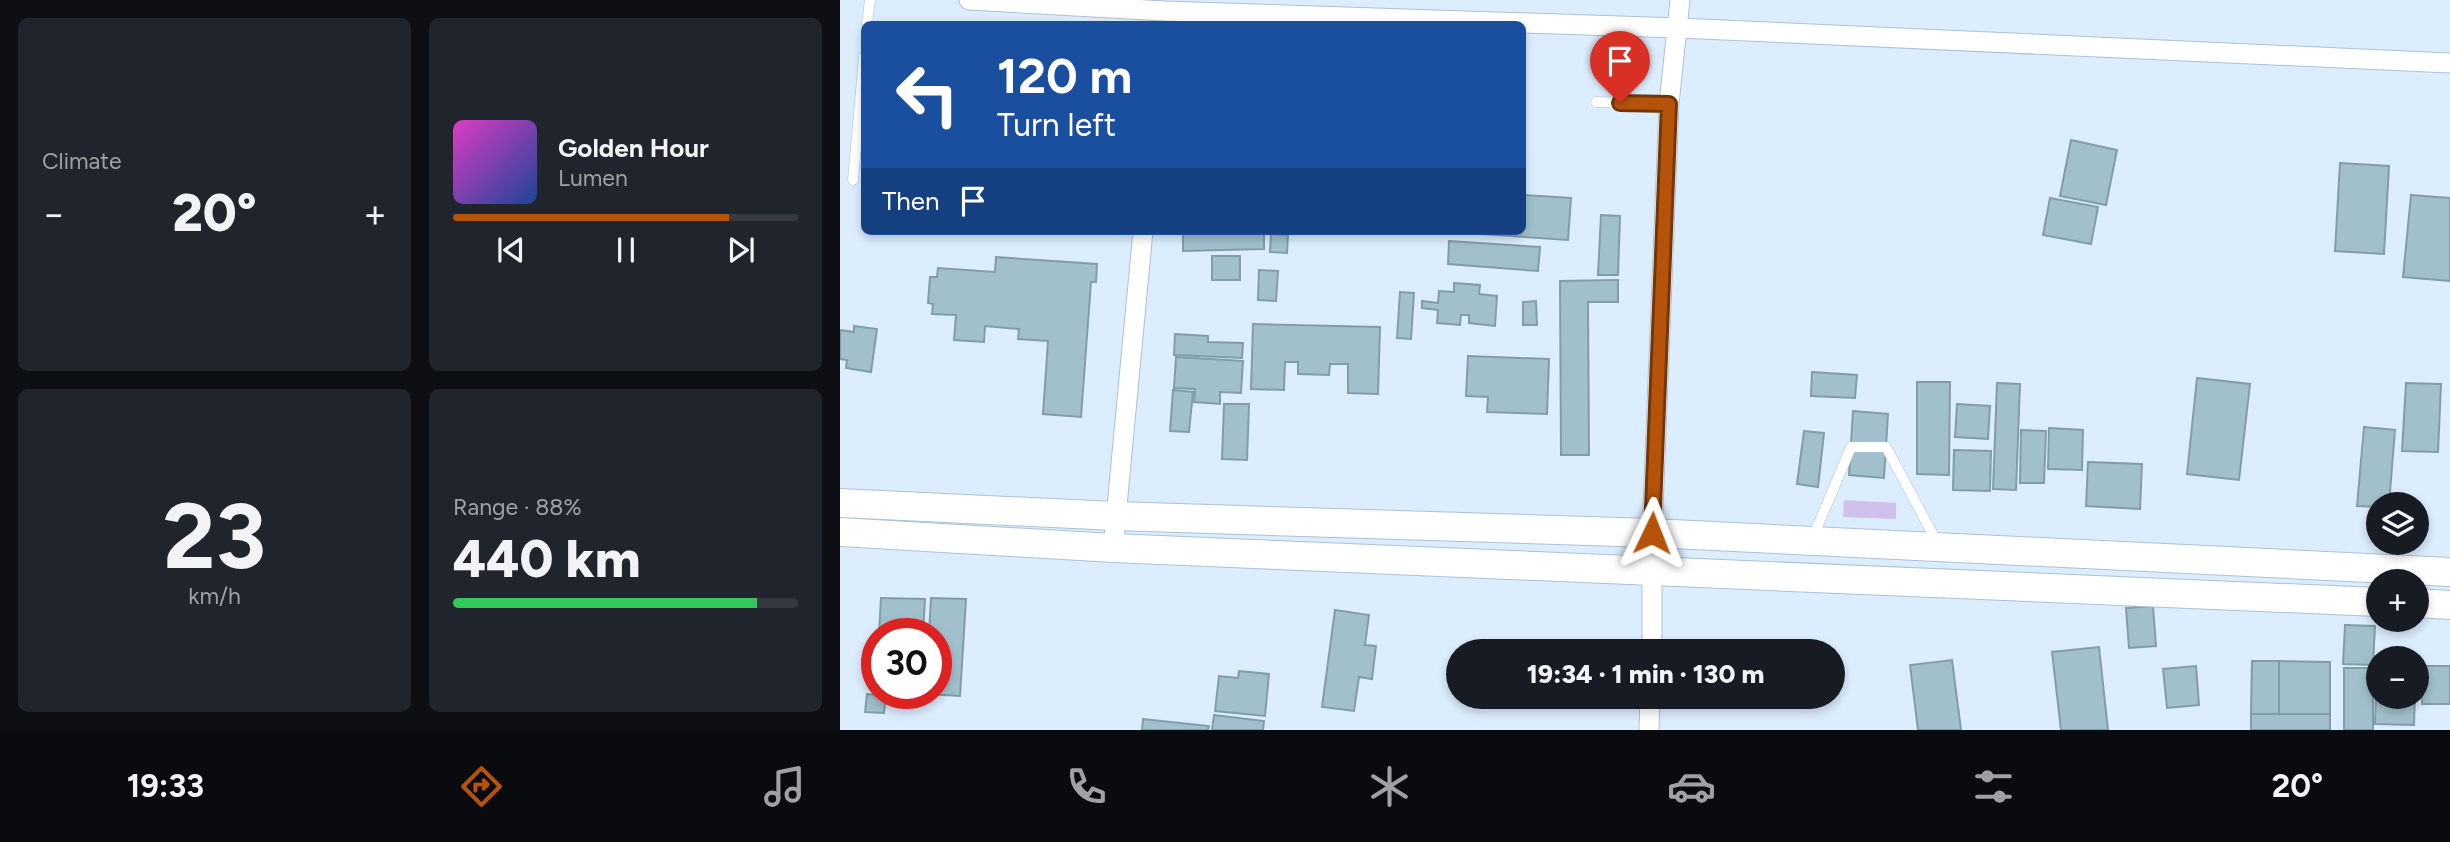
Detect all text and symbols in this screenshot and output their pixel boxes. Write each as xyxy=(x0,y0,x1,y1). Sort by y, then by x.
pin xyxy=(1590,31,1650,103)
icon: arrive xyxy=(1601,42,1639,80)
text: 120 m xyxy=(997,46,1132,105)
icon: left xyxy=(882,49,973,140)
text: Turn left xyxy=(997,106,1116,144)
text: Golden Hour xyxy=(558,132,709,164)
text: Climate xyxy=(42,147,121,175)
text: Lumen xyxy=(558,164,628,192)
text: 20° xyxy=(172,182,257,244)
icon: arrive xyxy=(954,182,992,220)
text: Then xyxy=(882,185,940,217)
text: − xyxy=(42,191,66,237)
text: + xyxy=(363,191,387,237)
icon: previous xyxy=(492,231,530,269)
icon: pause xyxy=(607,231,645,269)
icon: next xyxy=(722,231,760,269)
text: 23 xyxy=(163,482,266,591)
map controls xyxy=(2366,492,2429,709)
button: layers xyxy=(2366,492,2429,555)
text: Range · 88% xyxy=(453,493,582,521)
position arrow xyxy=(1615,496,1689,570)
text: 440 km xyxy=(453,528,641,590)
button: + xyxy=(2366,569,2429,632)
text: km/h xyxy=(188,582,241,610)
speed limit sign: 30 xyxy=(861,618,952,709)
button: − xyxy=(2366,646,2429,709)
text: 19:34 · 1 min · 130 m xyxy=(1527,658,1764,690)
icon: directions xyxy=(457,762,506,811)
icon: music xyxy=(760,762,809,811)
icon: phone xyxy=(1062,762,1111,811)
icon: climate xyxy=(1365,762,1414,811)
icon: car xyxy=(1667,762,1716,811)
icon: filters xyxy=(1969,762,2018,811)
text: 19:33 xyxy=(127,767,204,805)
text: 20° xyxy=(2272,767,2323,805)

